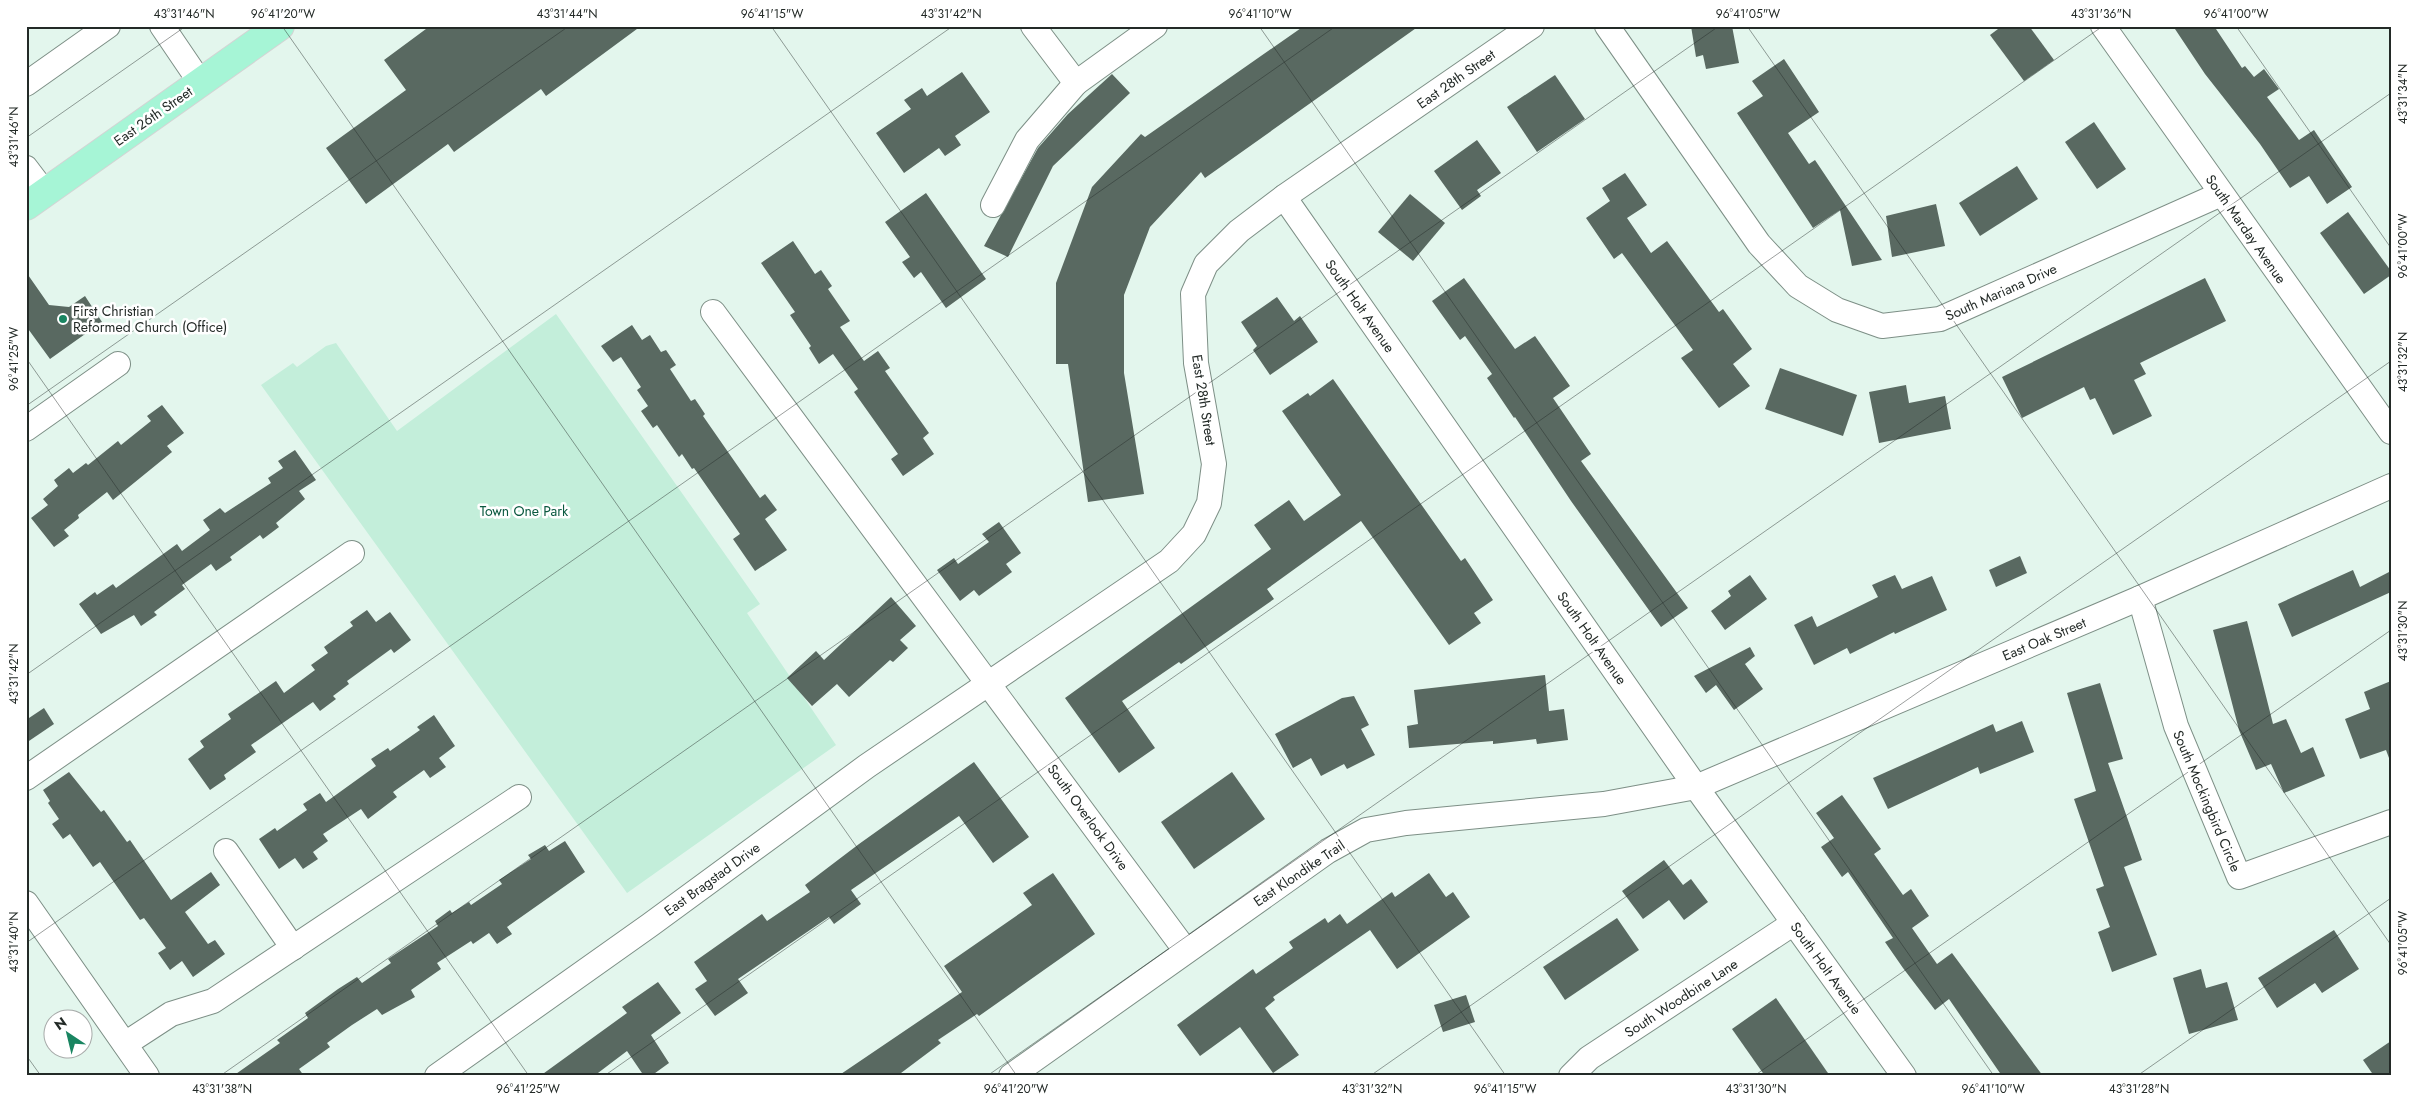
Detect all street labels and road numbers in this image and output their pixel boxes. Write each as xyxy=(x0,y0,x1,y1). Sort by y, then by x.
street label: East 28th Street xyxy=(1413,44,1500,113)
street label: East 26th Street xyxy=(110,81,197,151)
street label: South Marday Avenue xyxy=(2201,170,2291,288)
street label: South Holt Avenue xyxy=(1320,255,1400,357)
street label: South Mariana Drive xyxy=(1942,258,2060,326)
street label: East 28th Street xyxy=(1187,353,1221,447)
street label: South Holt Avenue xyxy=(1552,587,1632,689)
street label: East Oak Street xyxy=(1999,612,2090,666)
street label: South Mockingbird Circle xyxy=(2168,727,2246,875)
street label: South Overlook Drive xyxy=(1043,760,1133,874)
street label: East Klondike Trail xyxy=(1249,835,1349,911)
street label: East Bragstad Drive xyxy=(660,837,764,921)
street label: South Holt Avenue xyxy=(1786,918,1866,1018)
street label: South Woodbine Lane xyxy=(1620,954,1742,1042)

